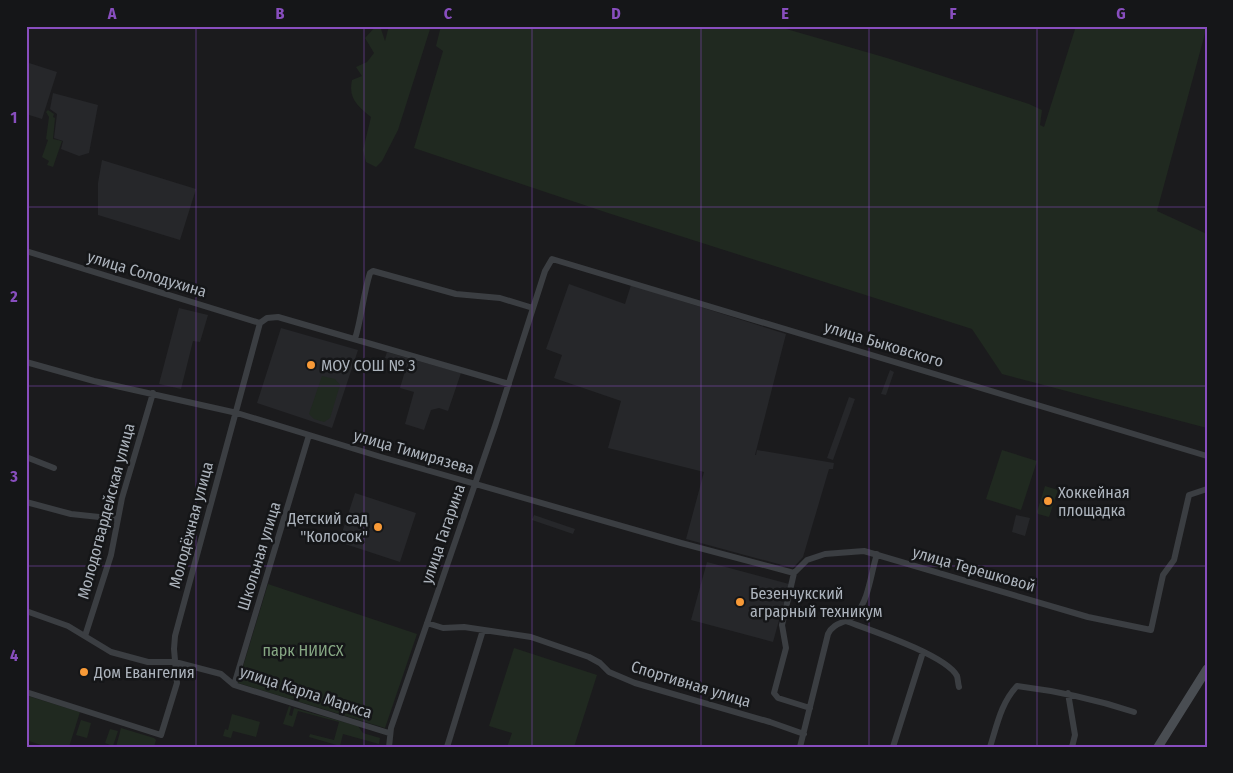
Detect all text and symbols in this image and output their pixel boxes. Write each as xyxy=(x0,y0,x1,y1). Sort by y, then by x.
text: A xyxy=(107,4,117,23)
text: B xyxy=(276,4,285,23)
text: C xyxy=(444,4,453,23)
text: D xyxy=(611,4,621,23)
text: E xyxy=(781,4,789,23)
text: F xyxy=(949,4,957,23)
text: G xyxy=(1116,4,1126,23)
text: 1 xyxy=(11,108,17,127)
street label: улица Солодухина xyxy=(85,247,209,301)
text: 2 xyxy=(9,287,18,306)
street label: улица Быковского xyxy=(822,317,946,371)
place label: МОУ СОШ № 3 xyxy=(321,356,416,375)
marker: МОУ СОШ № 3 xyxy=(305,359,317,371)
street label: Молодогвардейская улица xyxy=(73,421,139,601)
street label: улица Тимирязева xyxy=(351,426,477,478)
street label: Молодёжная улица xyxy=(165,459,217,590)
text: 3 xyxy=(9,467,18,486)
street label: улица Гагарина xyxy=(417,481,469,586)
place label: Хоккейная площадка xyxy=(1058,483,1130,520)
marker: Хоккейная площадка xyxy=(1042,495,1054,507)
street label: Школьная улица xyxy=(233,499,285,613)
place label: Детский сад "Колосок" xyxy=(287,509,368,546)
marker: Детский сад "Колосок" xyxy=(372,521,384,533)
street label: улица Терешковой xyxy=(910,542,1038,596)
place label: Безенчукский аграрный техникум xyxy=(750,584,883,621)
marker: Безенчукский аграрный техникум xyxy=(734,596,746,608)
park label: парк НИИСХ xyxy=(262,641,344,660)
text: 4 xyxy=(10,646,18,665)
street label: Спортивная улица xyxy=(629,657,753,711)
street label: улица Карла Маркса xyxy=(237,662,375,722)
place label: Дом Евангелия xyxy=(93,663,195,682)
marker: Дом Евангелия xyxy=(78,666,90,678)

